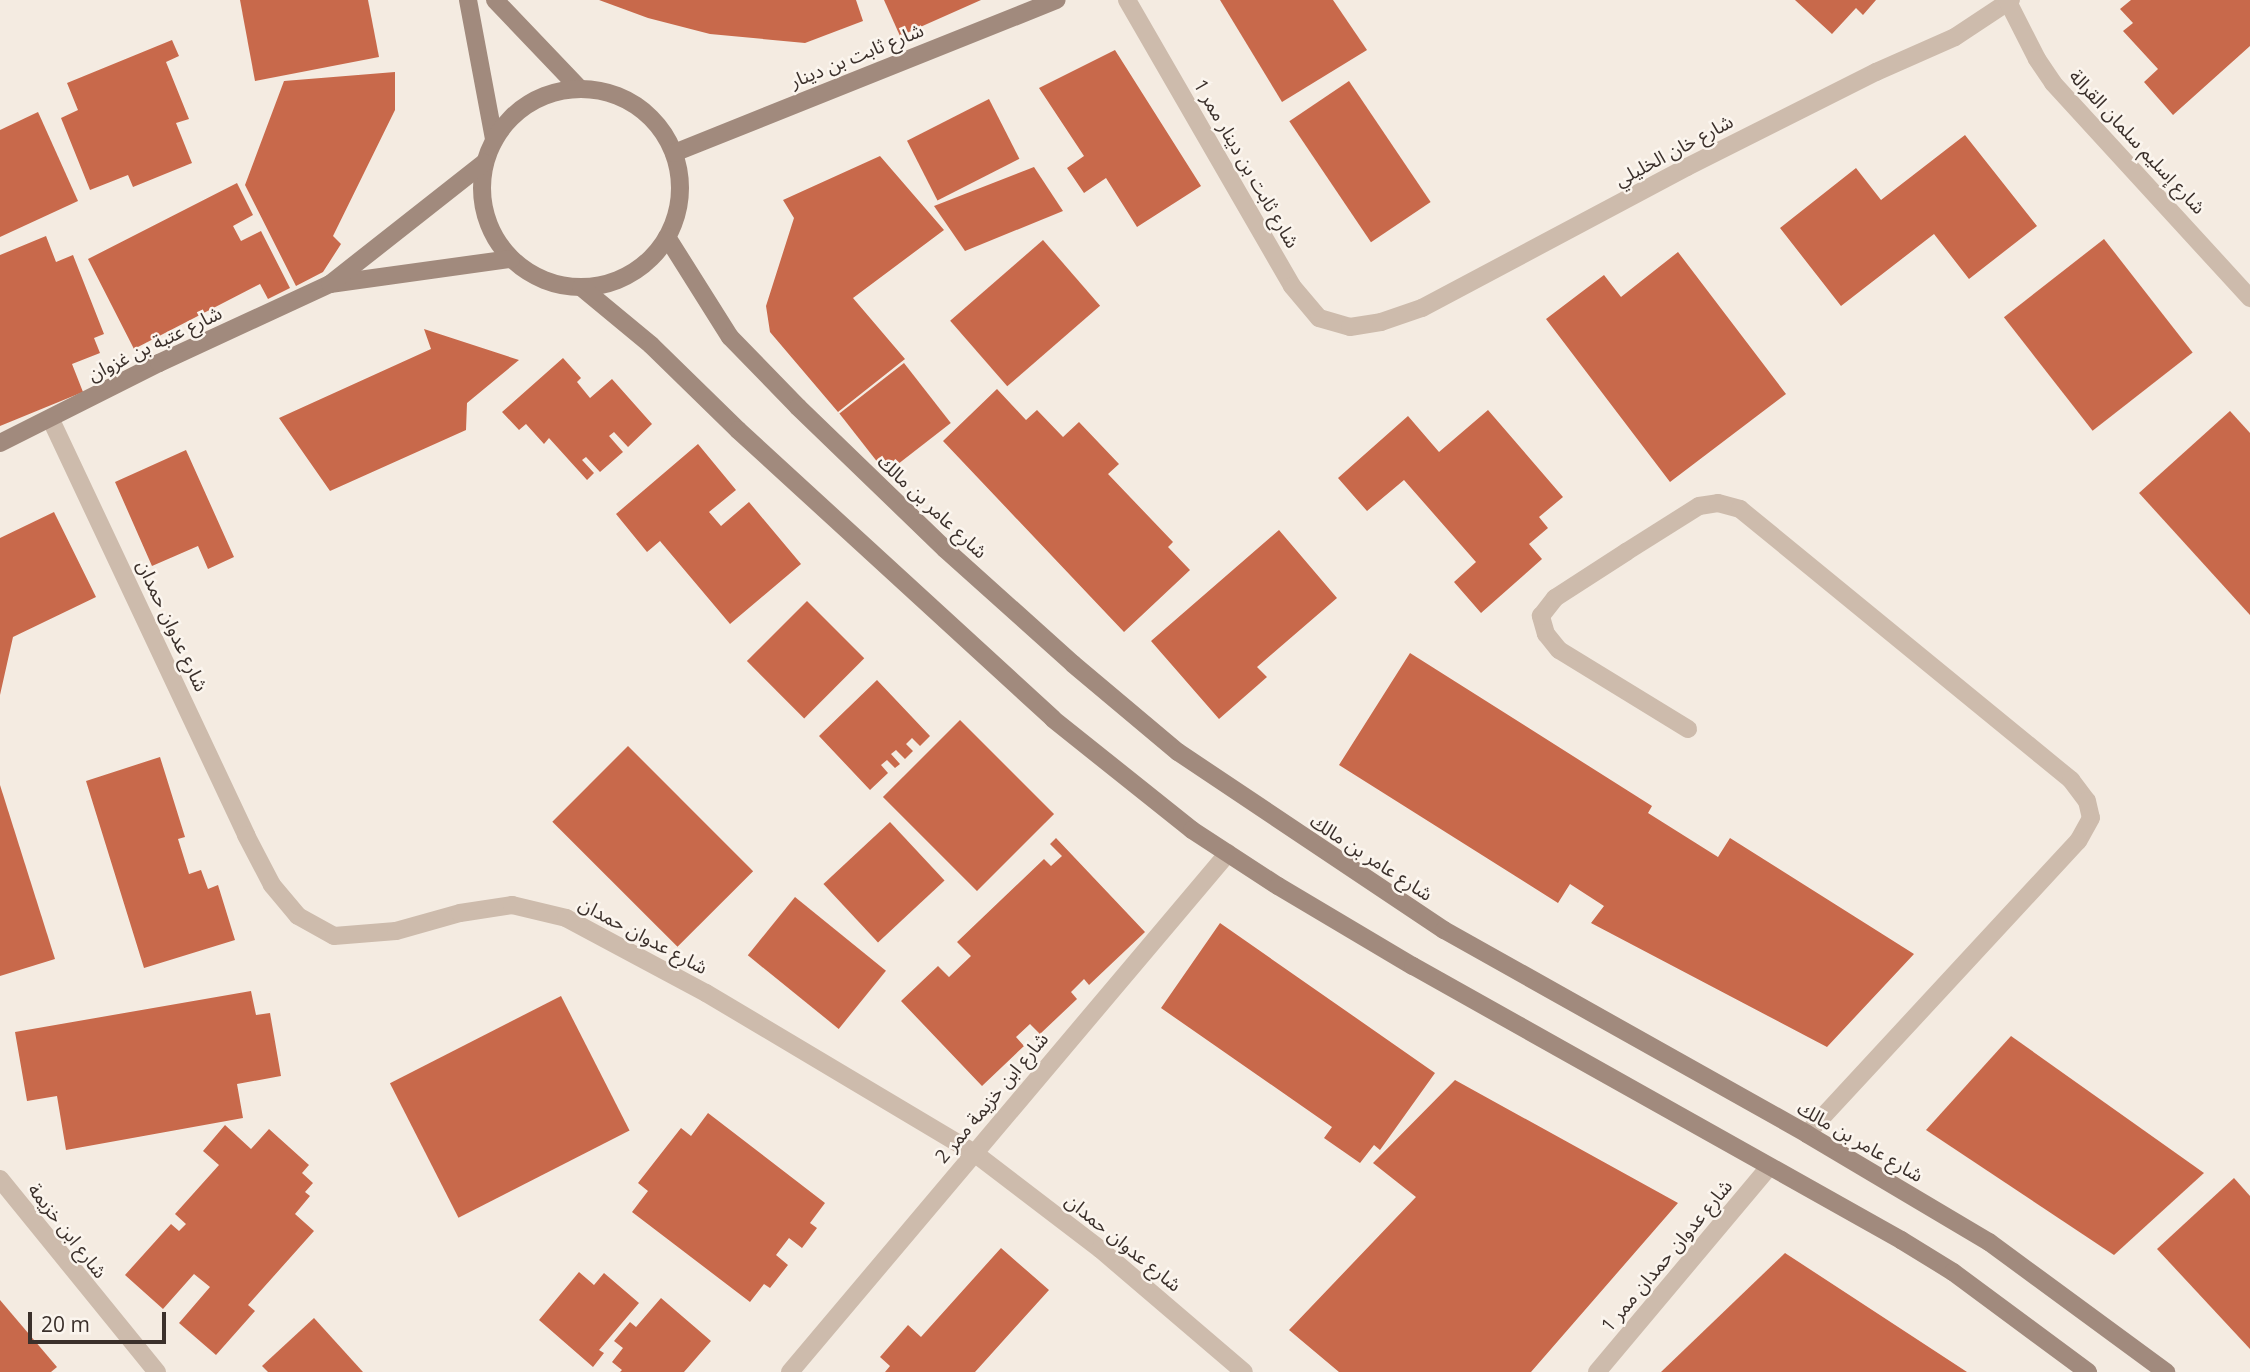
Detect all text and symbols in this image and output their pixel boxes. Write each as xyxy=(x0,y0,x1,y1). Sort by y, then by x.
street label: شارع ثابت بن دينار xyxy=(787,19,927,93)
street label: شارع إسليم سلمان القرالة xyxy=(2064,65,2210,219)
street label: شارع ثابت بن دينار ممر 1 xyxy=(1188,76,1304,252)
street label: شارع خان الخليلي xyxy=(1611,110,1737,192)
street label: شارع عتبة بن غزوان xyxy=(84,302,226,386)
street label: شارع عامر بن مالك xyxy=(873,450,991,564)
street label: شارع عدوان حمدان xyxy=(132,557,212,695)
street label: شارع عامر بن مالك xyxy=(1306,810,1436,906)
street label: شارع عدوان حمدان xyxy=(575,893,711,979)
street label: شارع ابن خزيمة ممر 2 xyxy=(931,1028,1053,1168)
street label: شارع عامر بن مالك xyxy=(1793,1097,1927,1187)
street label: شارع عدوان حمدان ممر 1 xyxy=(1597,1175,1737,1337)
street label: شارع ابن خزيمة xyxy=(23,1179,111,1283)
street label: شارع عدوان حمدان xyxy=(1060,1189,1186,1297)
scale bar xyxy=(32,1298,170,1342)
text: 20 m xyxy=(41,1310,90,1338)

